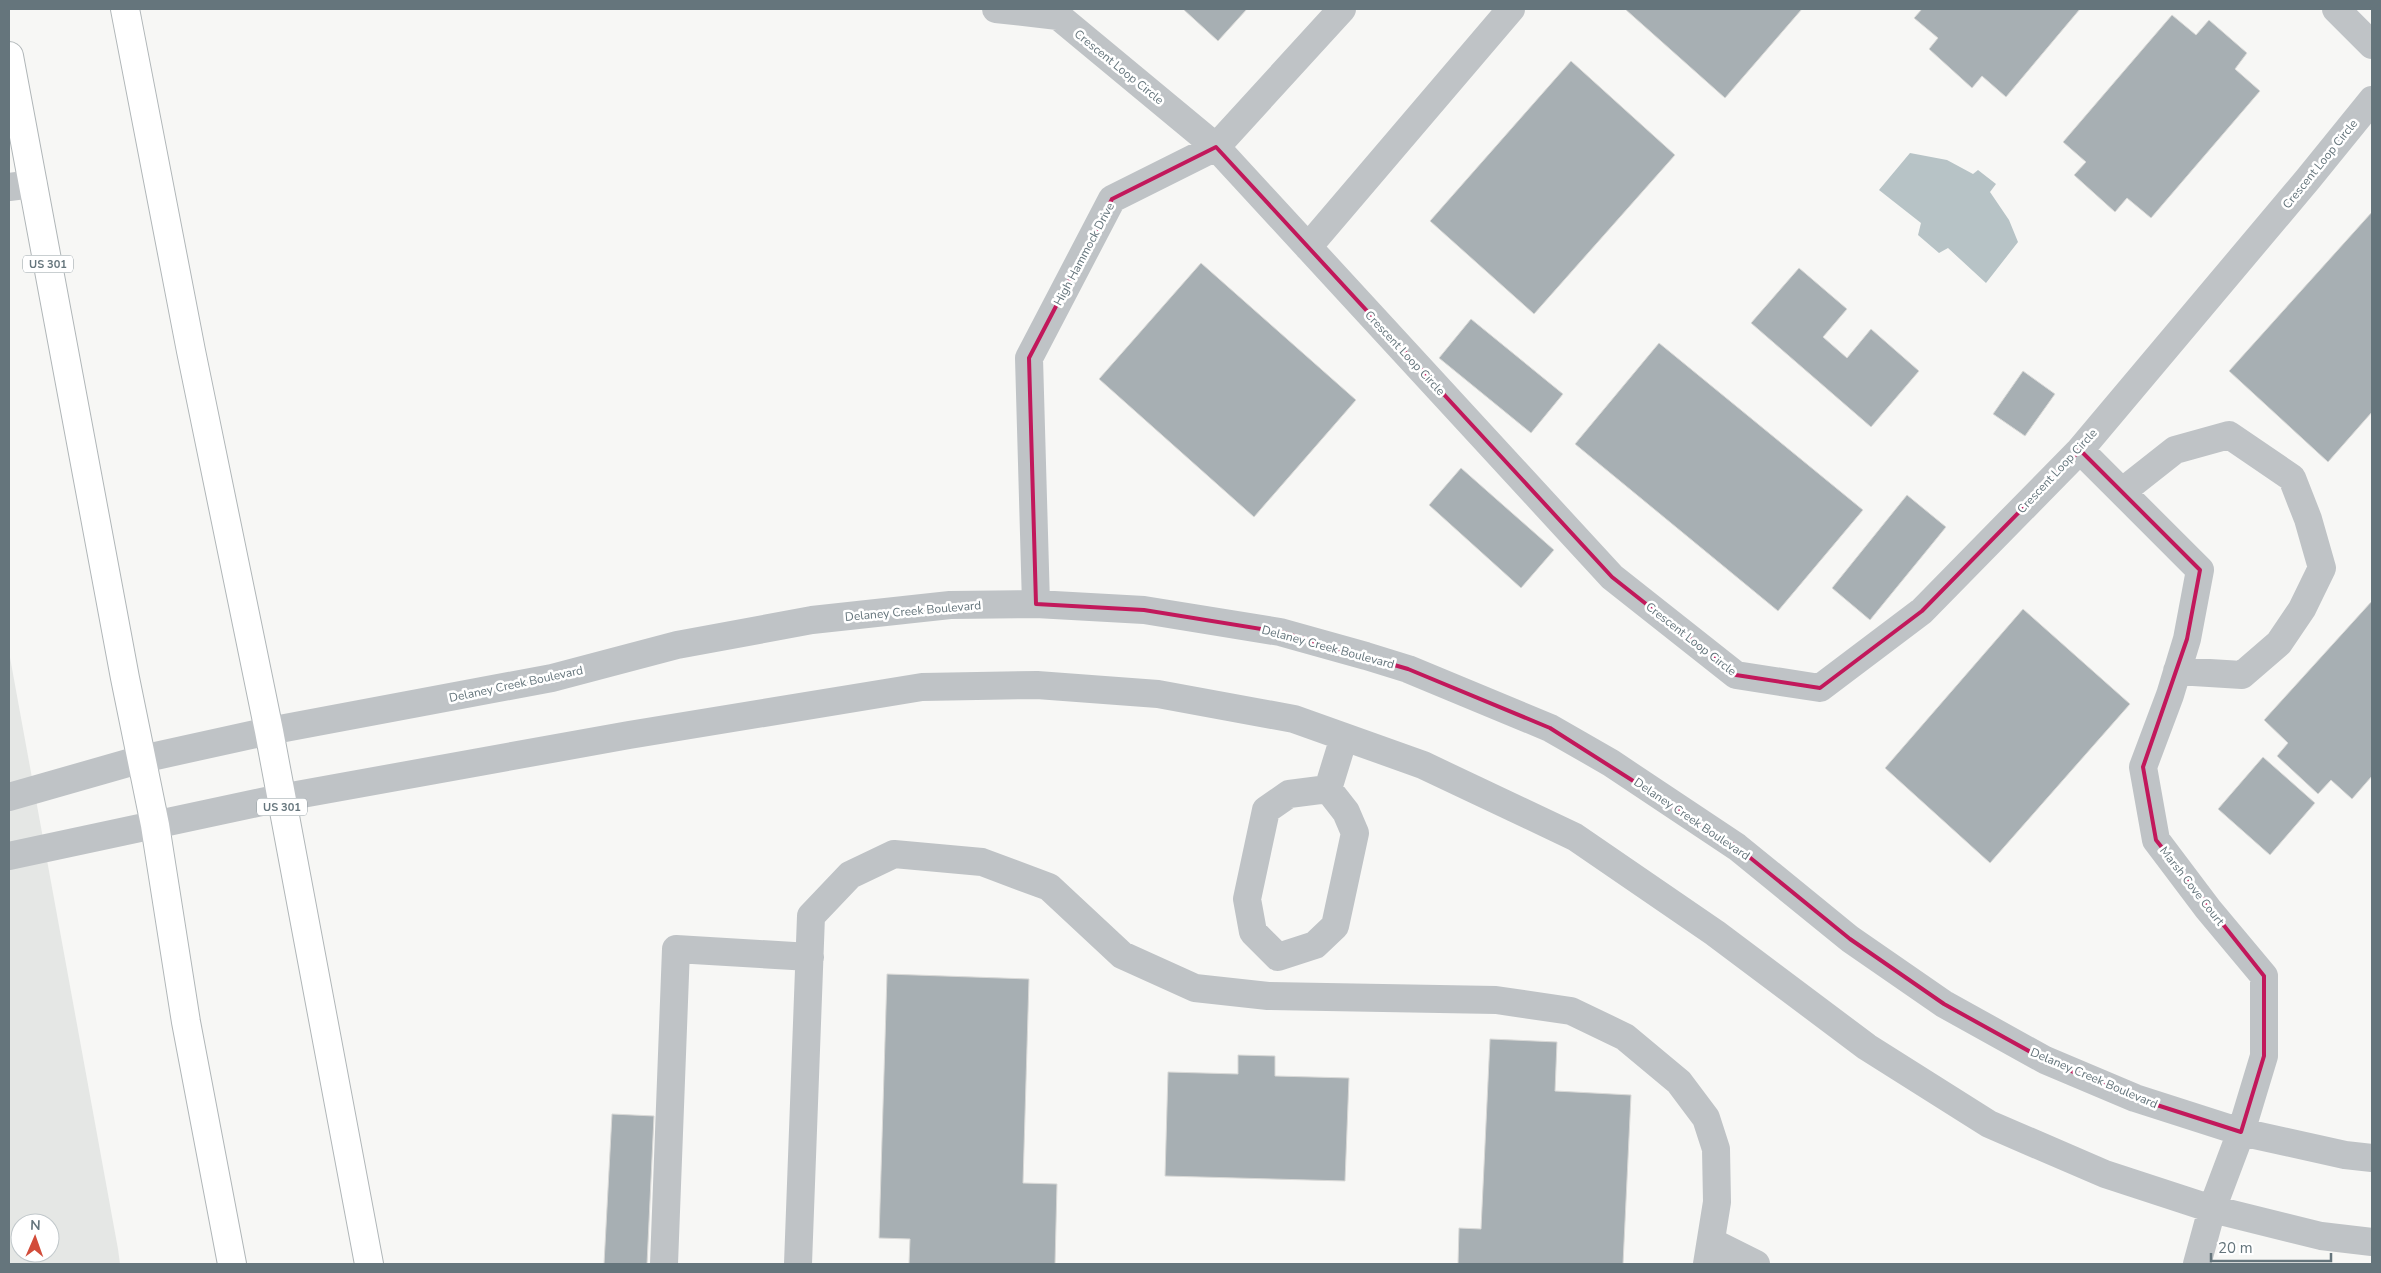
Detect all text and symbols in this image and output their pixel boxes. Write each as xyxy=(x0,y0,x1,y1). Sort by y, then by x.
street label: Crescent Loop Circle xyxy=(1071,26,1167,108)
street label: Crescent Loop Circle xyxy=(2279,116,2361,212)
street label: High Hammock Drive xyxy=(1050,200,1118,308)
road number: US 301 xyxy=(23,255,73,272)
street label: Crescent Loop Circle xyxy=(1361,307,1449,399)
street label: Crescent Loop Circle xyxy=(2013,425,2101,517)
street label: Delaney Creek Boulevard xyxy=(844,597,982,625)
street label: Crescent Loop Circle xyxy=(1642,599,1740,679)
street label: Delaney Creek Boulevard xyxy=(1260,622,1396,672)
street label: Delaney Creek Boulevard xyxy=(447,662,585,706)
street label: Delaney Creek Boulevard xyxy=(1631,774,1753,864)
road number: US 301 xyxy=(257,799,307,816)
street label: Marsh Cove Court xyxy=(2156,843,2228,929)
street label: Delaney Creek Boulevard xyxy=(2028,1044,2160,1112)
north arrow xyxy=(10,1213,60,1263)
text: N xyxy=(30,1216,41,1235)
scale bar xyxy=(2211,1230,2331,1262)
text: 20 m xyxy=(2218,1238,2253,1258)

